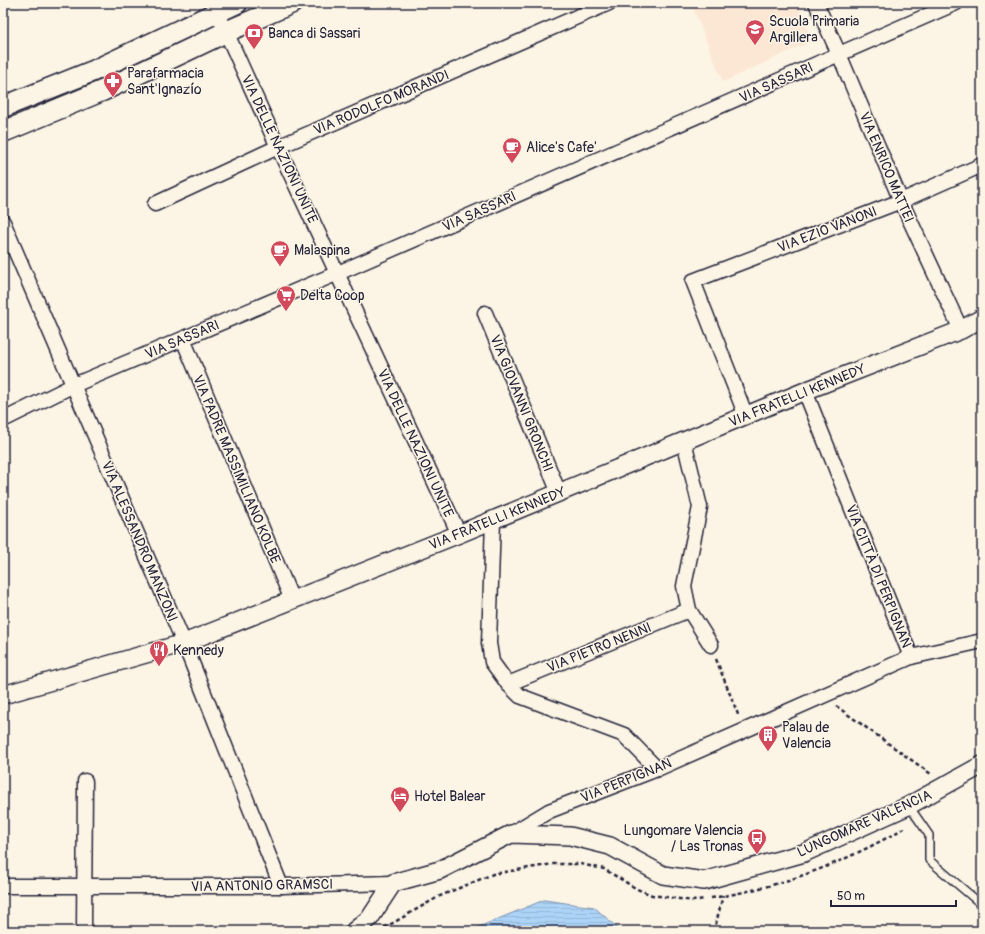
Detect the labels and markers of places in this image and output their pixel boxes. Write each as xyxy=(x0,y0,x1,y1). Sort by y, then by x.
place label: Scuola Primaria Argillera xyxy=(769,13,859,46)
school or university icon: Scuola Primaria Argillera xyxy=(744,18,766,46)
bank icon: Banca di Sassari xyxy=(243,22,265,50)
place label: Banca di Sassari xyxy=(268,25,361,42)
place label: Parafarmacia Sant'Ignazío xyxy=(127,65,204,98)
pharmacy icon: Parafarmacia Sant'Ignazío xyxy=(102,70,124,98)
cafe icon: Alice's Cafe' xyxy=(501,136,523,164)
place label: Alice's Cafe' xyxy=(526,139,597,156)
cafe icon: Malaspina xyxy=(269,239,291,267)
place label: Malaspina xyxy=(294,242,350,259)
supermarket icon: Delta Coop xyxy=(275,284,297,312)
place label: Delta Coop xyxy=(300,287,365,304)
restaurant icon: Kennedy xyxy=(148,639,170,667)
place label: Kennedy xyxy=(173,642,224,659)
place label: Palau de Valencia xyxy=(782,719,831,752)
building icon: Palau de Valencia xyxy=(757,724,779,752)
hotel icon: Hotel Balear xyxy=(389,785,411,813)
place label: Hotel Balear xyxy=(414,788,485,805)
place label: Lungomare Valencia / Las Tronas xyxy=(624,822,744,855)
bus stop icon: Lungomare Valencia / Las Tronas xyxy=(746,827,768,855)

